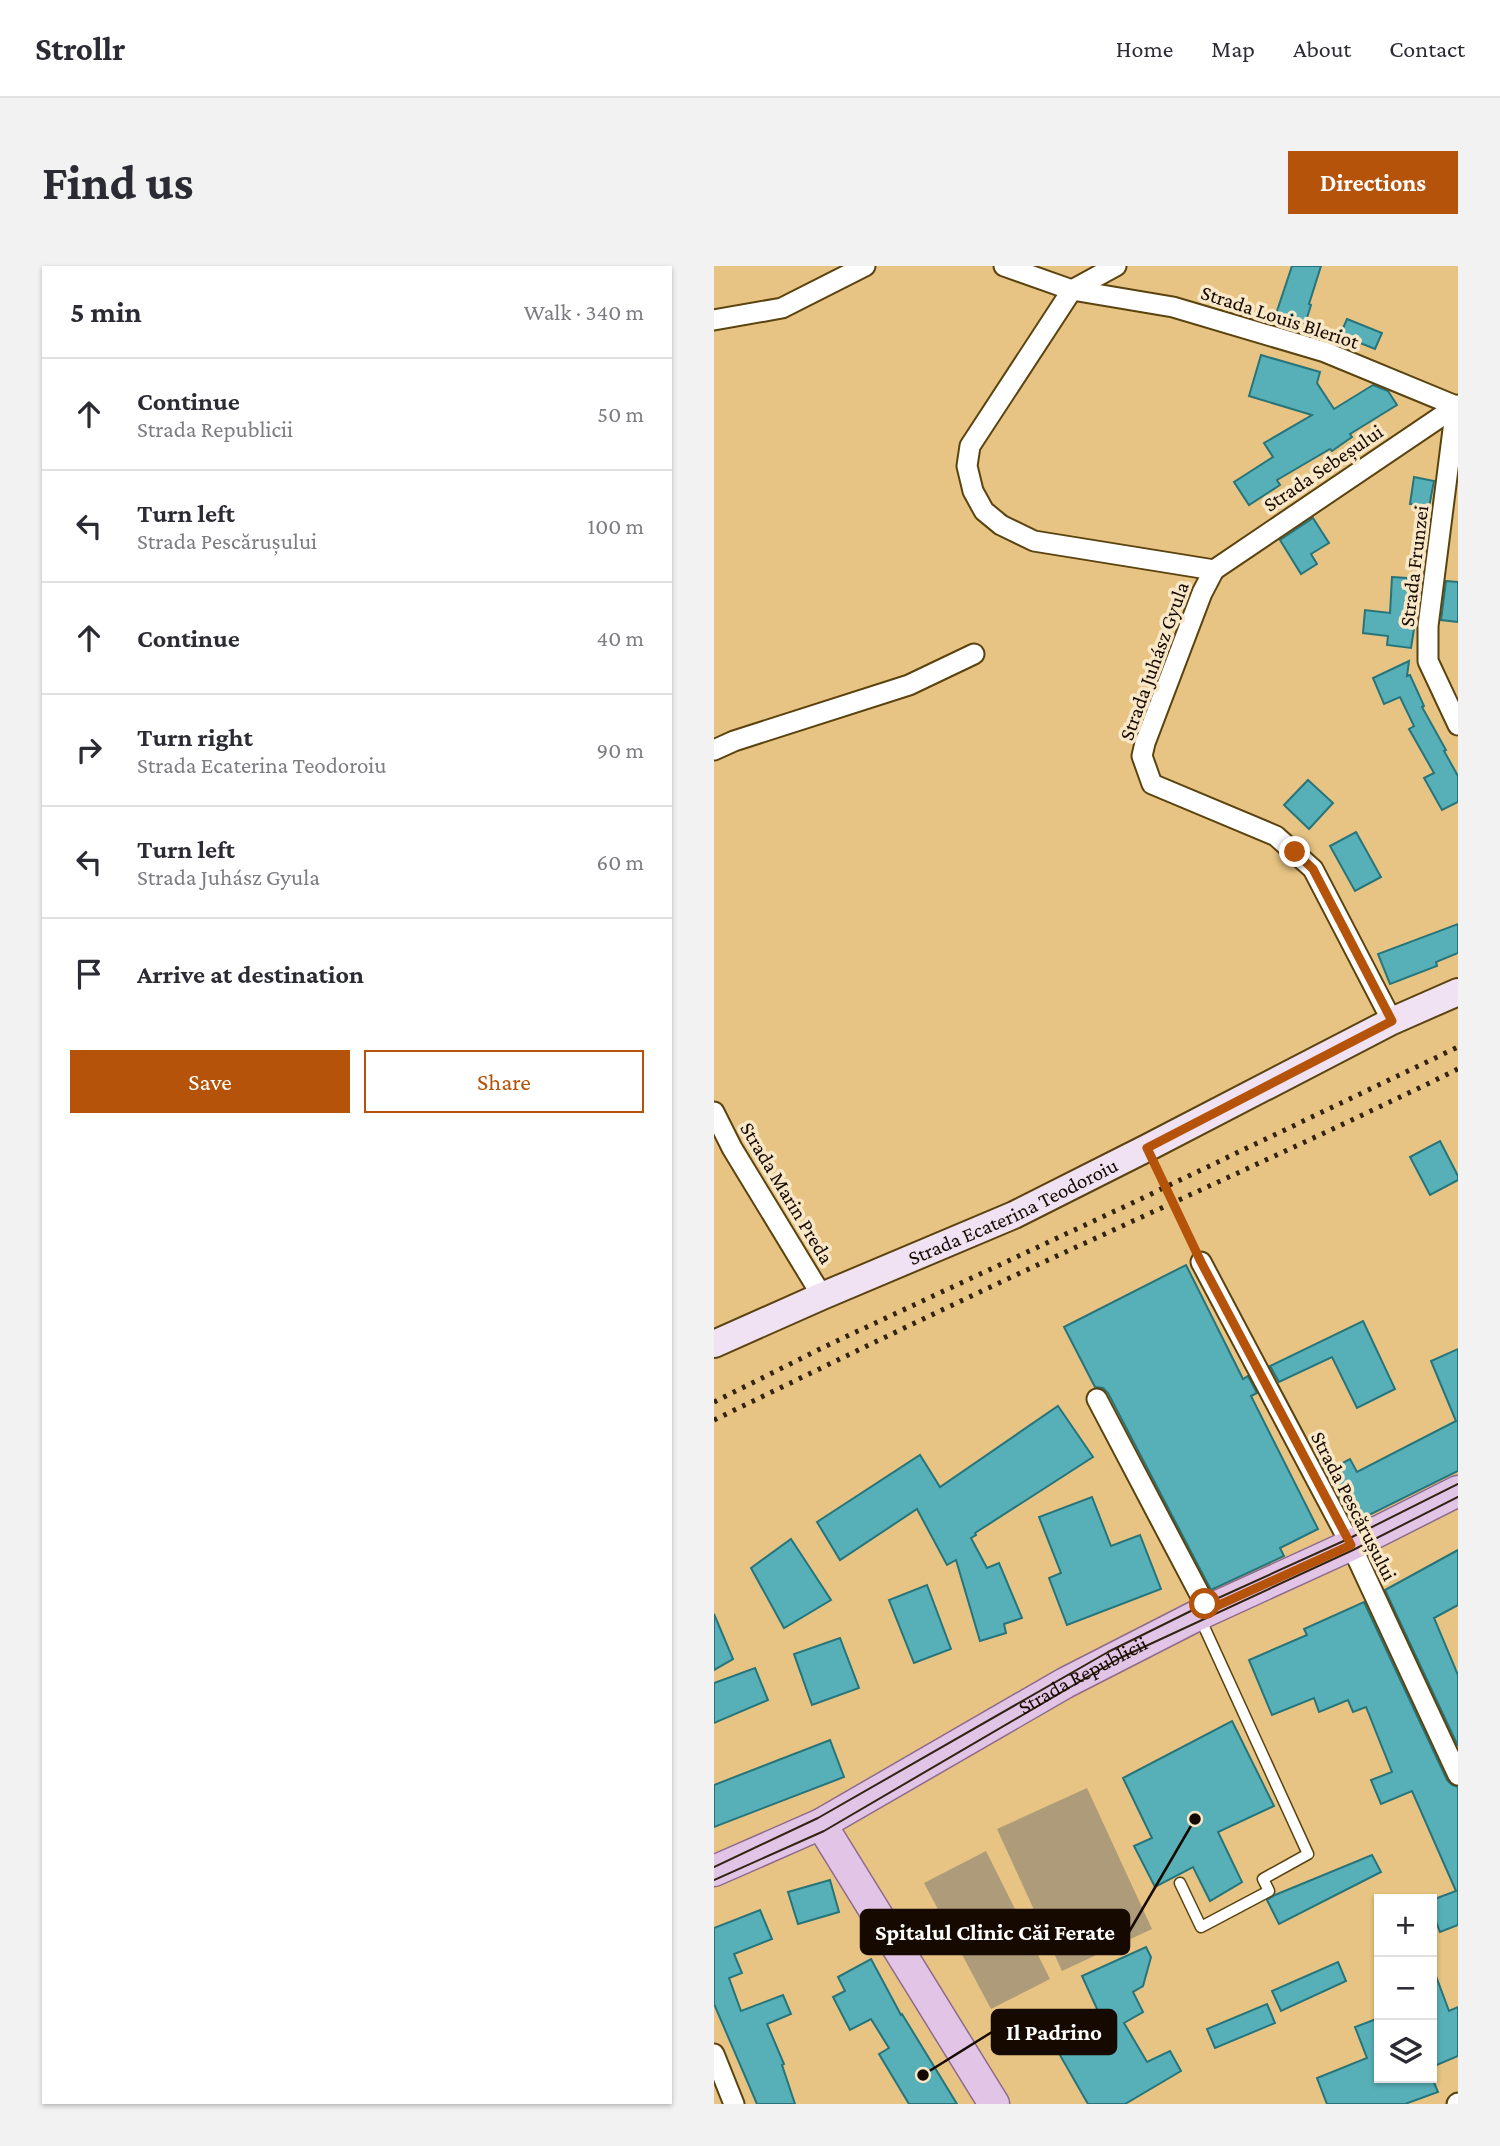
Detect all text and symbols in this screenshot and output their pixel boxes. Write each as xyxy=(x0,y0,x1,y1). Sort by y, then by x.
text: Strollr xyxy=(35,30,125,67)
text: Home xyxy=(1116,35,1173,62)
text: Map xyxy=(1211,35,1255,62)
text: About xyxy=(1293,35,1351,62)
text: Contact xyxy=(1389,35,1465,62)
button: Directions xyxy=(1288,151,1458,214)
text: Find us xyxy=(42,155,194,210)
street label: Strada Louis Bleriot xyxy=(1198,280,1363,354)
text: 5 min xyxy=(70,295,142,328)
text: Walk · 340 m xyxy=(524,299,644,325)
text: Continue xyxy=(137,387,240,416)
icon: ahead xyxy=(70,395,108,433)
text: 50 m xyxy=(597,401,644,427)
text: Strada Republicii xyxy=(137,416,293,442)
street label: Strada Sebeșului xyxy=(1259,419,1388,518)
text: Turn left xyxy=(137,499,235,528)
street label: Strada Frunzei xyxy=(1395,503,1433,628)
icon: left xyxy=(70,507,108,545)
text: 100 m xyxy=(588,513,644,539)
text: Strada Pescărușului xyxy=(137,528,317,554)
street label: Strada Juhász Gyula xyxy=(1114,578,1194,744)
icon: ahead xyxy=(70,619,108,657)
text: Continue xyxy=(137,624,240,653)
text: 40 m xyxy=(596,625,644,651)
text: Turn right xyxy=(137,723,253,752)
icon: right xyxy=(70,731,108,769)
text: 90 m xyxy=(597,737,644,763)
text: Strada Ecaterina Teodoroiu xyxy=(137,752,387,778)
text: Turn left xyxy=(137,835,235,864)
route end xyxy=(1279,836,1310,867)
icon: left xyxy=(70,843,108,881)
text: 60 m xyxy=(597,849,644,875)
text: Strada Juhász Gyula xyxy=(137,864,320,890)
icon: arrive xyxy=(70,955,108,993)
text: Arrive at destination xyxy=(137,960,364,989)
button: Save xyxy=(70,1050,350,1113)
button: Share xyxy=(364,1050,644,1113)
street label: Strada Marin Preda xyxy=(735,1118,839,1268)
street label: Strada Ecaterina Teodoroiu xyxy=(905,1153,1122,1270)
street label: Strada Pescărușului xyxy=(1305,1427,1402,1586)
route start xyxy=(1189,1588,1220,1619)
street label: Strada Republicii xyxy=(1014,1631,1152,1719)
map controls xyxy=(1374,1894,1437,2083)
button: + xyxy=(1374,1894,1437,1957)
callout: Spitalul Clinic Căi Ferate xyxy=(861,1910,1129,1954)
text: Spitalul Clinic Căi Ferate xyxy=(875,1919,1115,1945)
button: − xyxy=(1374,1957,1437,2020)
callout: Il Padrino xyxy=(992,2010,1116,2054)
text: Il Padrino xyxy=(1006,2019,1102,2045)
button: layers xyxy=(1374,2020,1437,2083)

